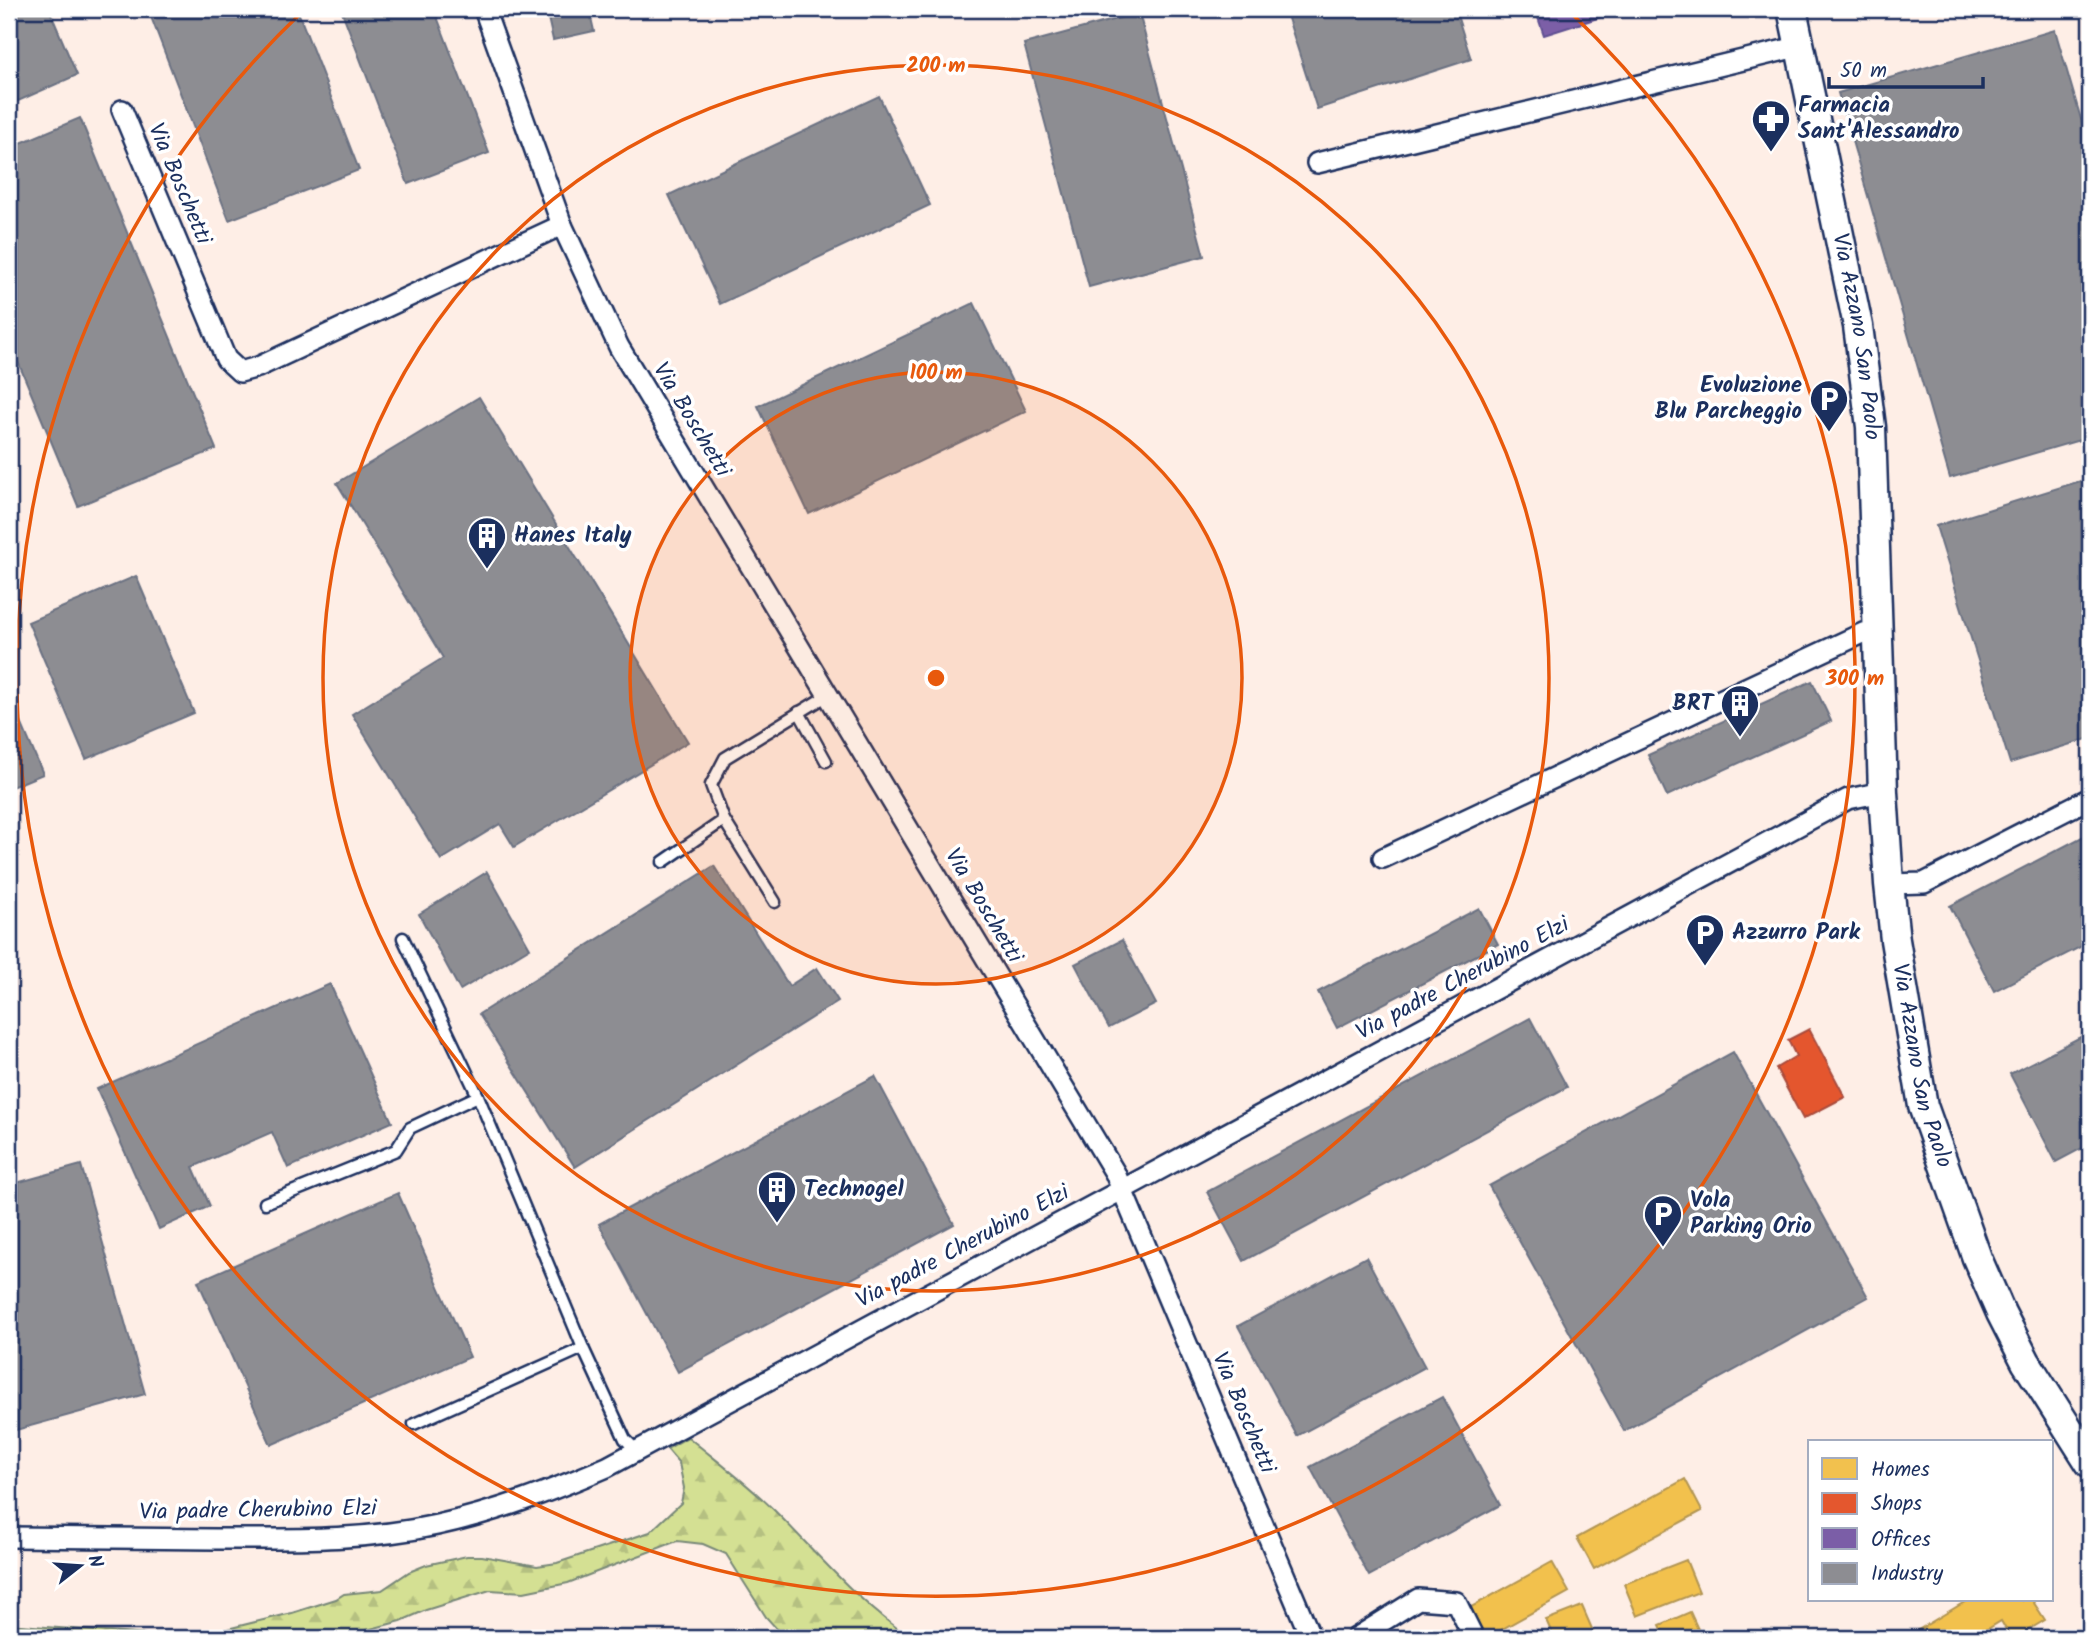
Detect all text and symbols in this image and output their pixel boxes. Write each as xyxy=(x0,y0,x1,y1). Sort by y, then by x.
scale bar xyxy=(1829,46,1983,90)
text: 200 m xyxy=(906,50,966,83)
text: 50 m xyxy=(1840,55,1887,88)
place label: Farmacia Sant'Alessandro xyxy=(1798,88,1960,150)
pharmacy icon: Farmacia Sant'Alessandro xyxy=(1750,98,1792,153)
street label: Via Boschetti xyxy=(137,118,221,252)
street label: Via Azzano San Paolo xyxy=(1821,230,1889,440)
street label: Via Boschetti xyxy=(642,356,740,486)
text: 100 m xyxy=(909,357,963,390)
place label: Evoluzione Blu Parcheggio xyxy=(1655,368,1802,430)
parking icon: Evoluzione Blu Parcheggio xyxy=(1808,378,1850,433)
building icon: Hanes Italy xyxy=(466,515,508,570)
place label: Hanes Italy xyxy=(514,518,632,554)
text: 300 m xyxy=(1825,663,1884,696)
centre of rings xyxy=(924,666,948,690)
building icon: BRT xyxy=(1719,683,1761,738)
place label: BRT xyxy=(1672,686,1715,722)
street label: Via Boschetti xyxy=(934,842,1032,972)
street label: Via padre Cherubino Elzi xyxy=(1350,907,1578,1051)
parking icon: Azzurro Park xyxy=(1684,912,1726,967)
place label: Azzurro Park xyxy=(1732,915,1860,951)
street label: Via Azzano San Paolo xyxy=(1881,961,1962,1173)
building icon: Technogel xyxy=(756,1169,798,1224)
place label: Technogel xyxy=(804,1172,904,1208)
street label: Via padre Cherubino Elzi xyxy=(850,1175,1078,1319)
place label: Vola Parking Orio xyxy=(1690,1183,1812,1245)
parking icon: Vola Parking Orio xyxy=(1642,1193,1684,1248)
street label: Via Boschetti xyxy=(1201,1347,1285,1481)
legend xyxy=(1808,1440,2054,1602)
text: Homes xyxy=(1871,1454,1930,1487)
text: Shops xyxy=(1871,1488,1922,1521)
street label: Via padre Cherubino Elzi xyxy=(139,1491,379,1531)
text: Offices xyxy=(1871,1524,1931,1557)
north arrow xyxy=(46,1532,116,1602)
text: N xyxy=(78,1551,110,1572)
text: Industry xyxy=(1871,1558,1943,1591)

